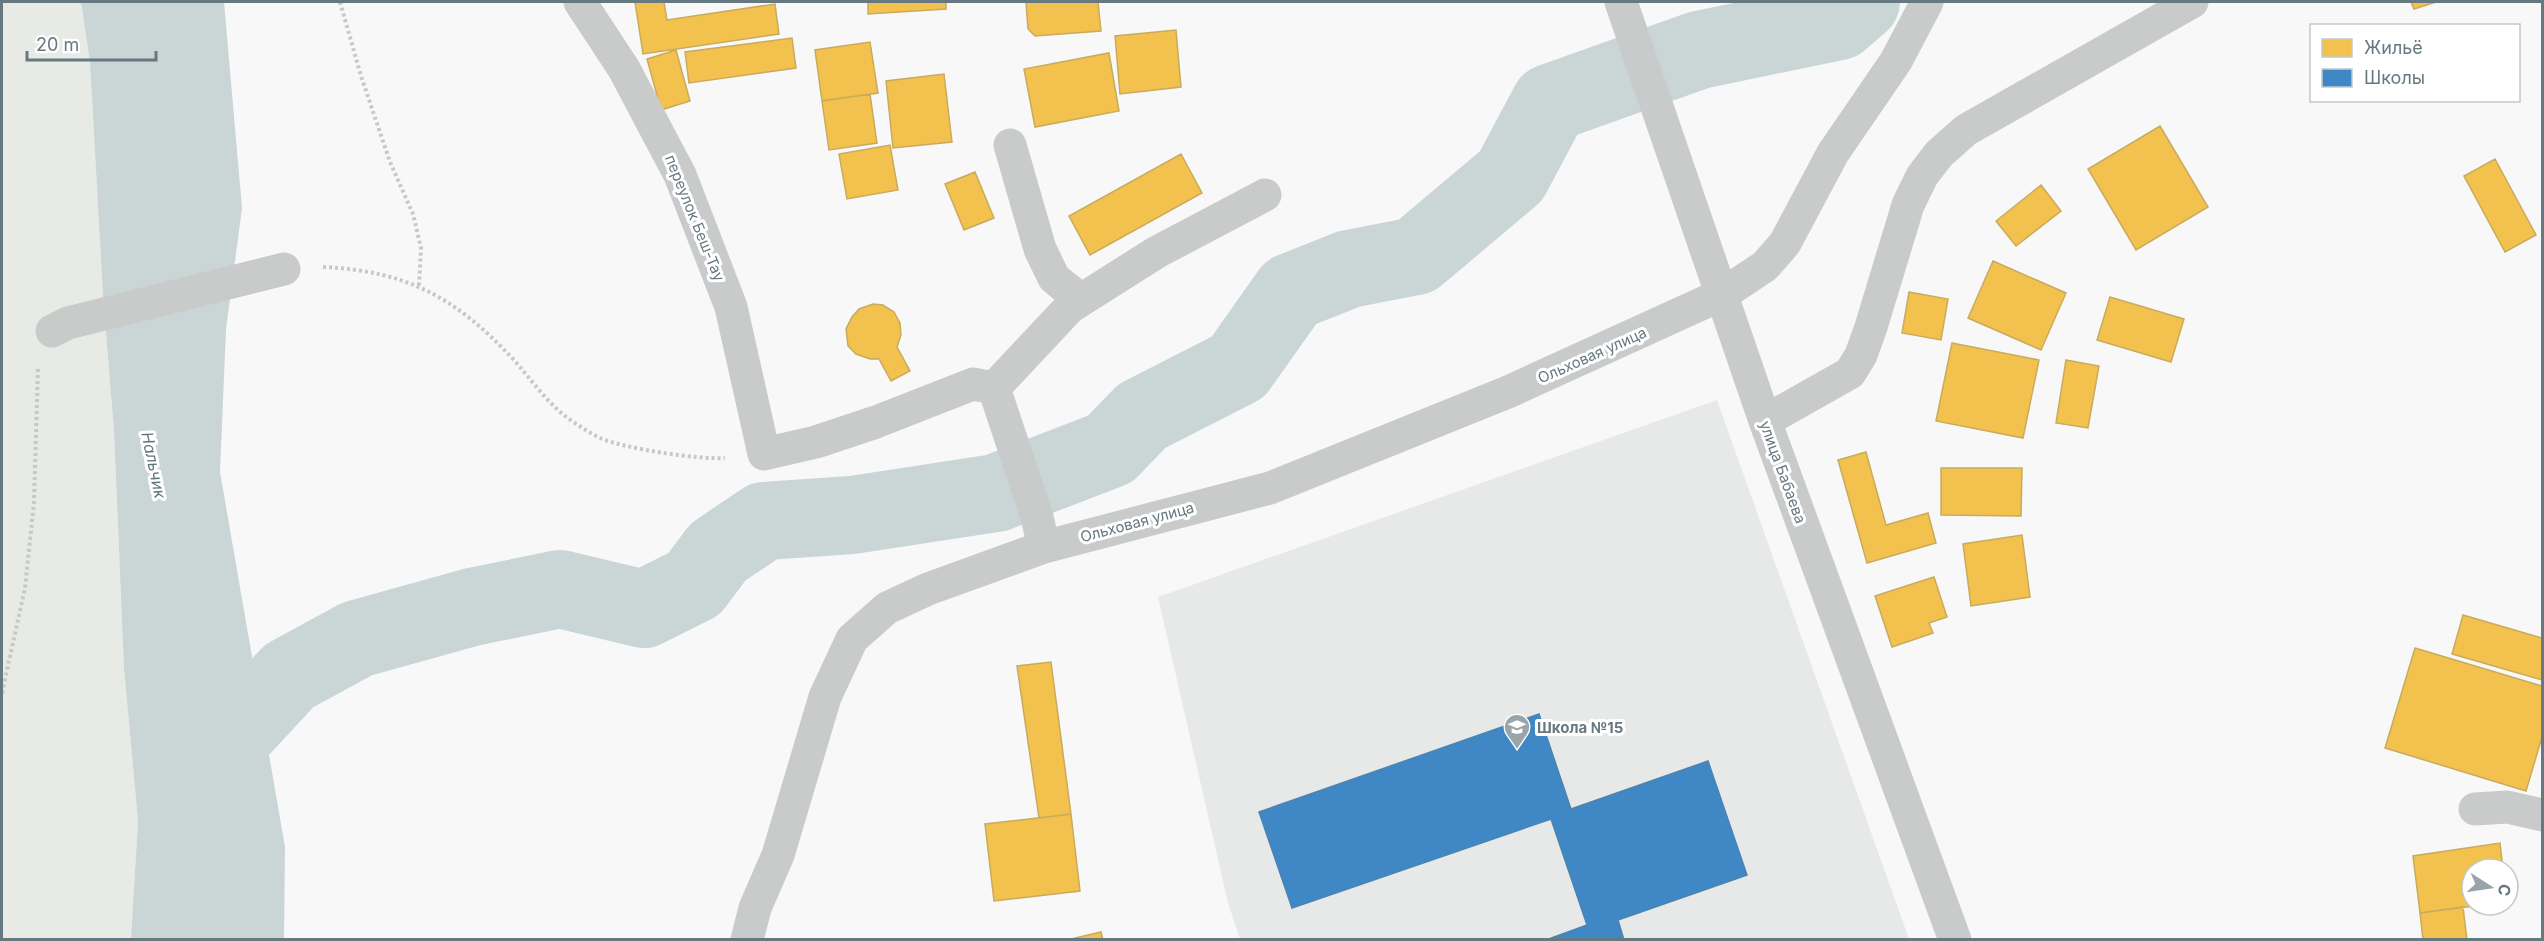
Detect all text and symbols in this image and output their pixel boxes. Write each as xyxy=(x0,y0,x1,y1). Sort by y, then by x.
scale bar xyxy=(27,24,156,62)
legend xyxy=(2310,24,2520,102)
text: 20 m xyxy=(36,34,79,55)
text: Жильё xyxy=(2364,37,2423,58)
text: Школы xyxy=(2364,67,2425,88)
street label: переулок Беш-Тау xyxy=(661,152,729,285)
street label: Ольховая улица xyxy=(1535,323,1649,387)
street label: улица Бабаева xyxy=(1756,418,1810,526)
water label: Нальчик xyxy=(137,430,171,501)
street label: Ольховая улица xyxy=(1078,498,1196,546)
school or university icon: Школа №15 xyxy=(1502,712,1532,750)
place label: Школа №15 xyxy=(1537,718,1623,737)
north arrow xyxy=(2460,857,2520,917)
text: С xyxy=(2494,882,2516,898)

